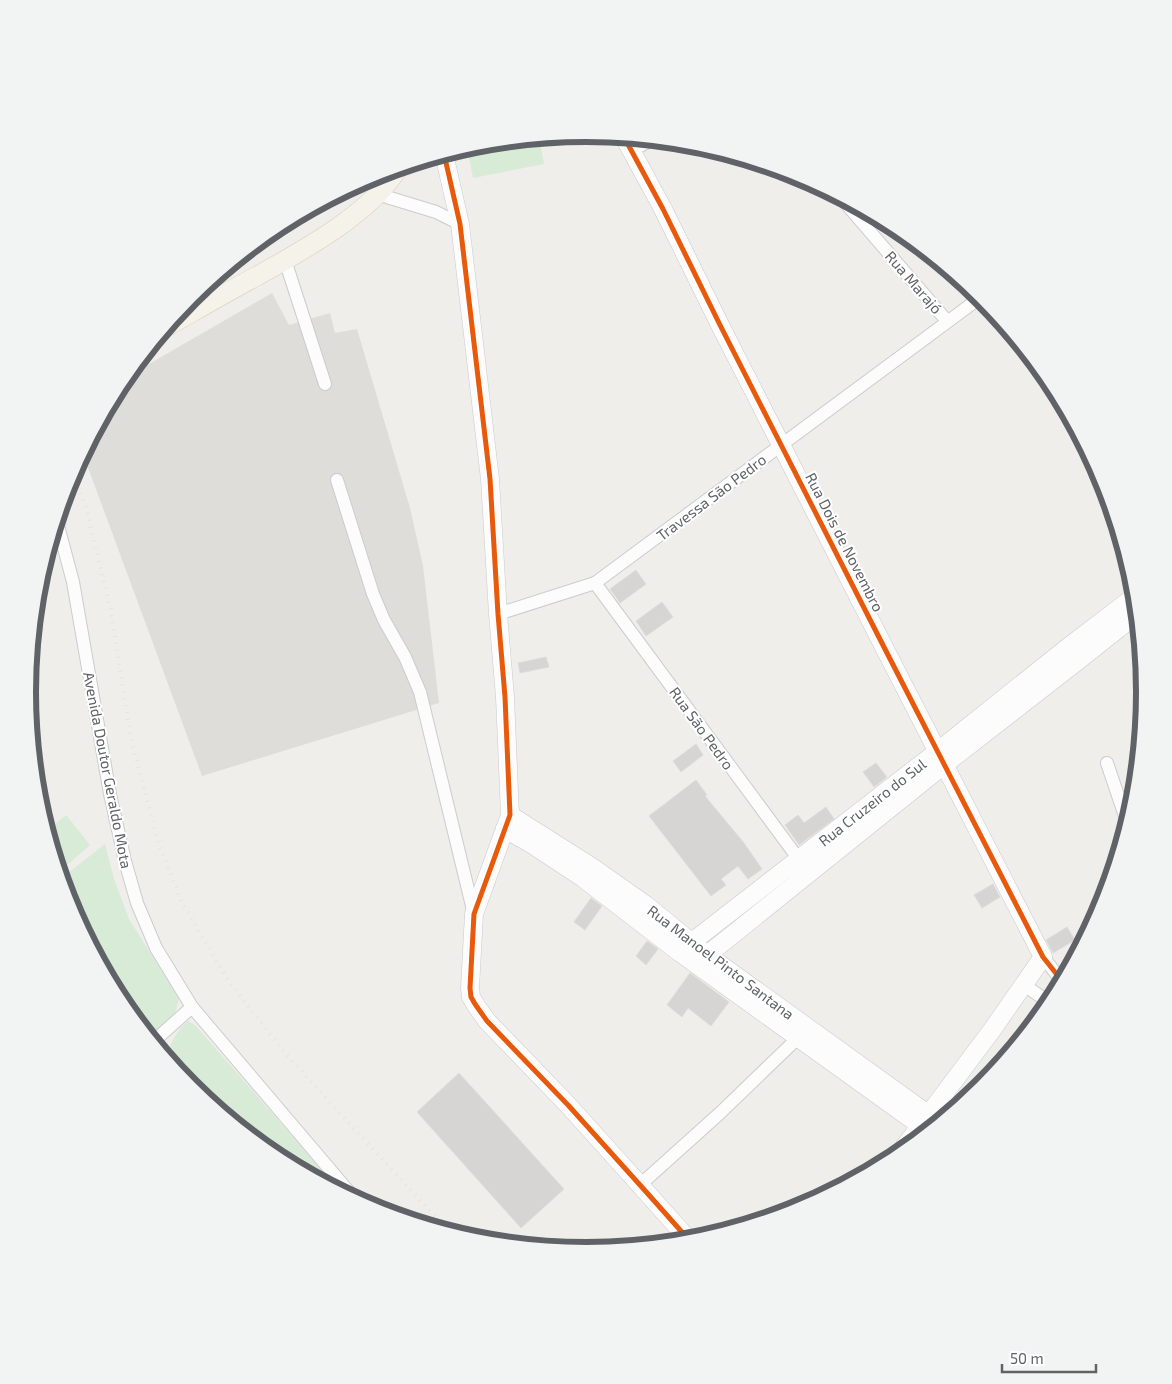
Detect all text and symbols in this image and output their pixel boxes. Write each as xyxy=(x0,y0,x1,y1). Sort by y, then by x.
street label: Rua Marajó xyxy=(881,247,946,318)
street label: Travessa São Pedro xyxy=(653,450,769,544)
street label: Rua Dois de Novembro xyxy=(802,470,888,614)
street label: Avenida Doutor Geraldo Mota xyxy=(80,670,136,870)
street label: Rua São Pedro xyxy=(666,683,738,773)
street label: Rua Cruzeiro do Sul xyxy=(815,754,930,850)
street label: Rua Manoel Pinto Santana xyxy=(644,901,798,1023)
scale bar xyxy=(1002,1342,1096,1374)
text: 50 m xyxy=(1010,1349,1044,1367)

